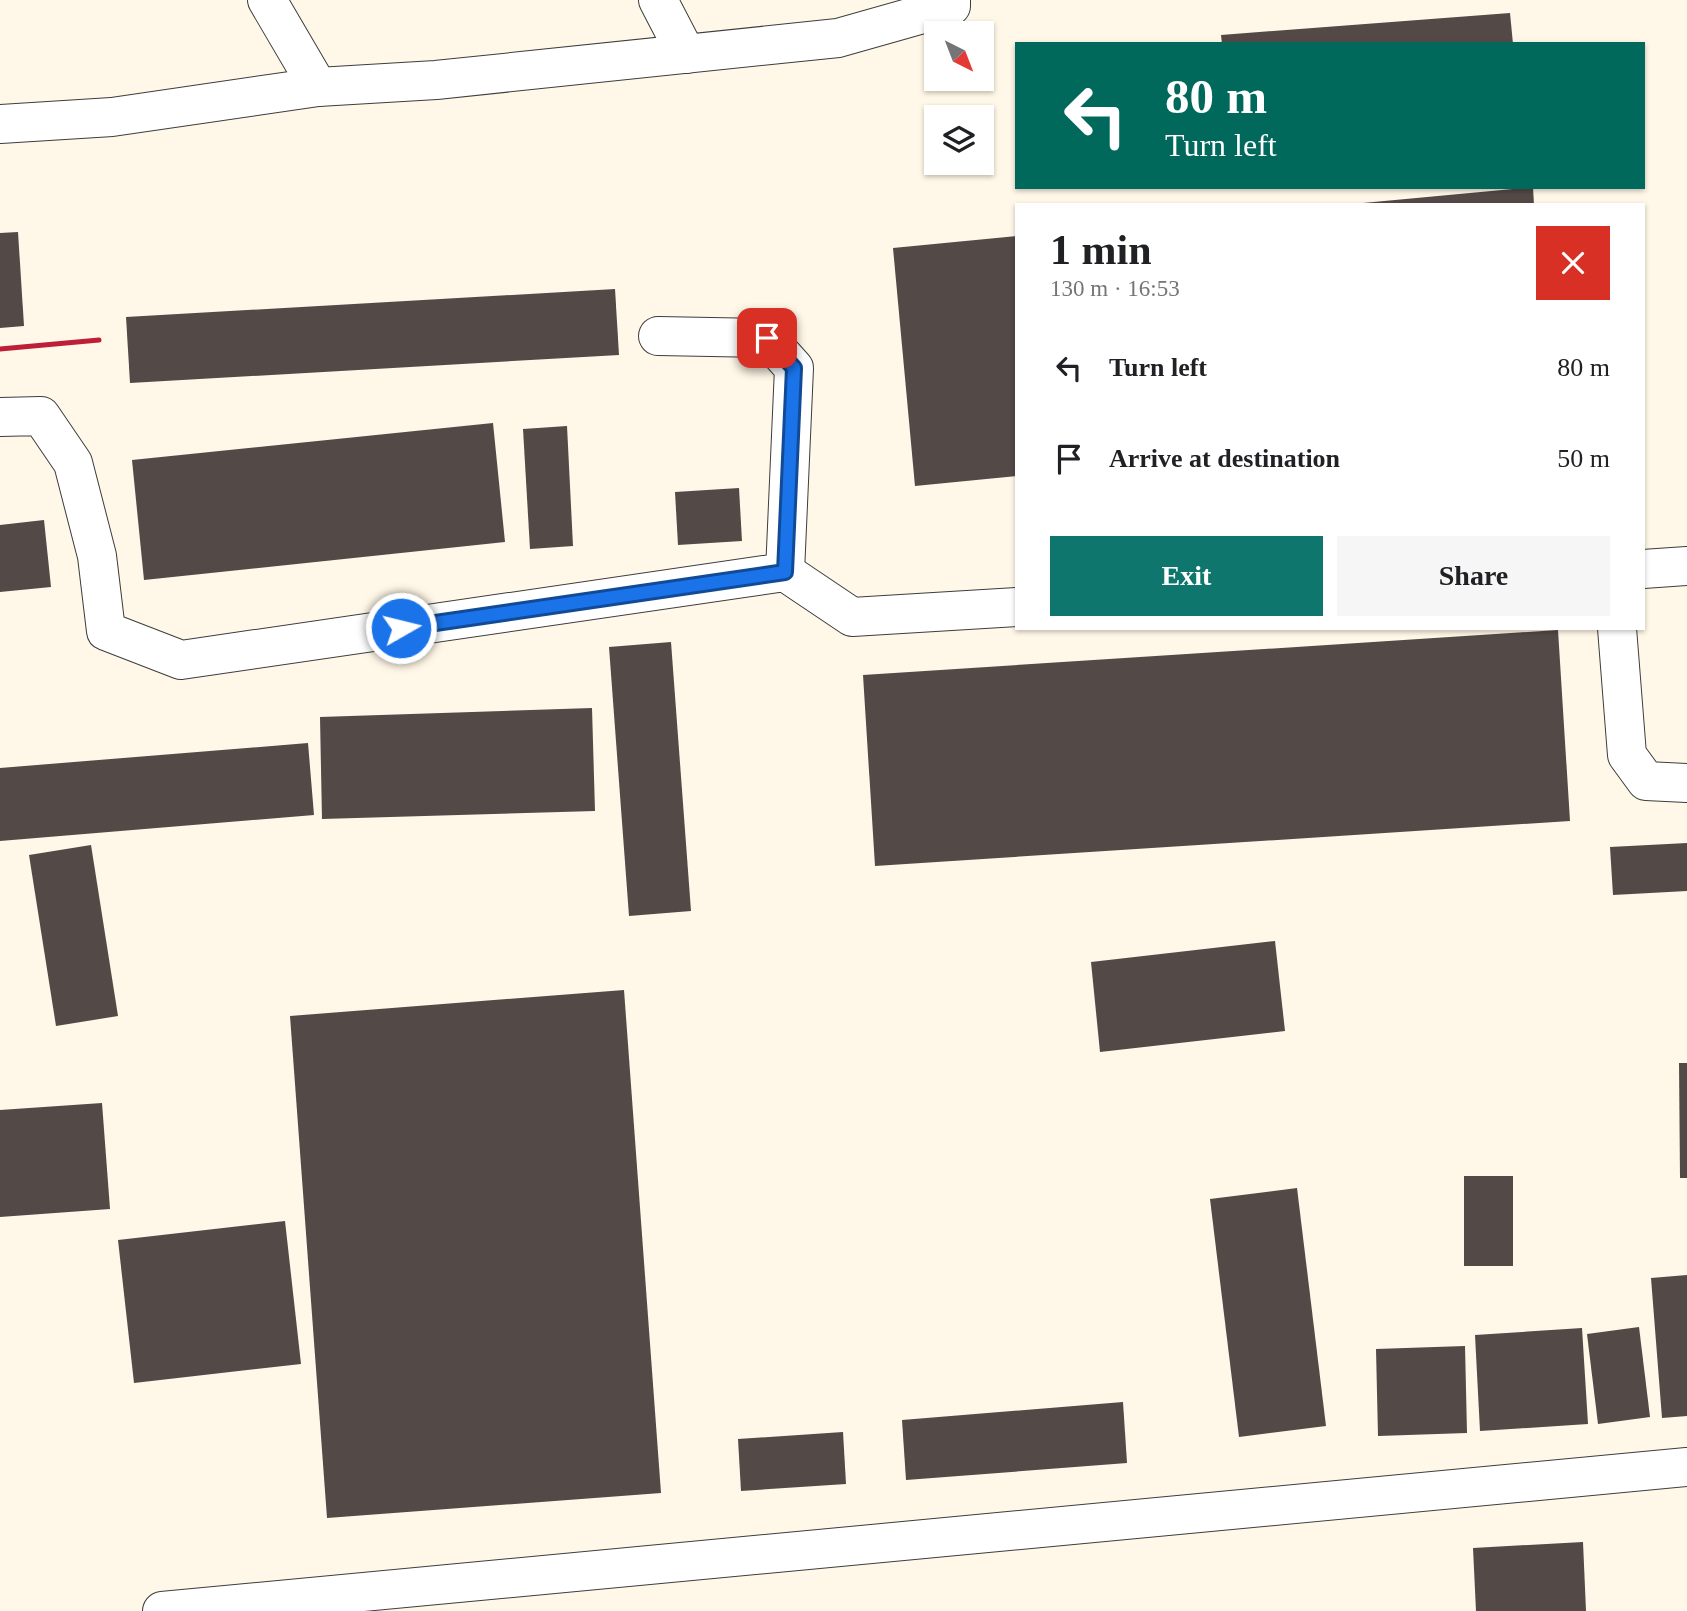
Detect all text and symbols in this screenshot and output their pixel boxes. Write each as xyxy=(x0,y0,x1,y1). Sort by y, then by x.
north arrow xyxy=(924,21,994,91)
map controls xyxy=(924,21,994,175)
text: 80 m xyxy=(1165,69,1267,124)
icon: left xyxy=(1050,70,1141,161)
button: layers xyxy=(924,105,994,175)
text: Turn left xyxy=(1165,127,1277,163)
button: close xyxy=(1536,226,1610,300)
text: 1 min xyxy=(1050,227,1152,273)
text: 130 m · 16:53 xyxy=(1050,276,1180,301)
pin xyxy=(737,308,797,368)
icon: arrive xyxy=(748,319,786,357)
icon: left xyxy=(1050,349,1088,387)
text: Turn left xyxy=(1109,353,1207,382)
text: 80 m xyxy=(1557,353,1610,382)
icon: arrive xyxy=(1050,440,1088,478)
text: Arrive at destination xyxy=(1109,444,1340,473)
text: 50 m xyxy=(1557,444,1610,473)
button: Exit xyxy=(1050,536,1323,616)
button: Share xyxy=(1337,536,1610,616)
position arrow xyxy=(364,591,438,665)

